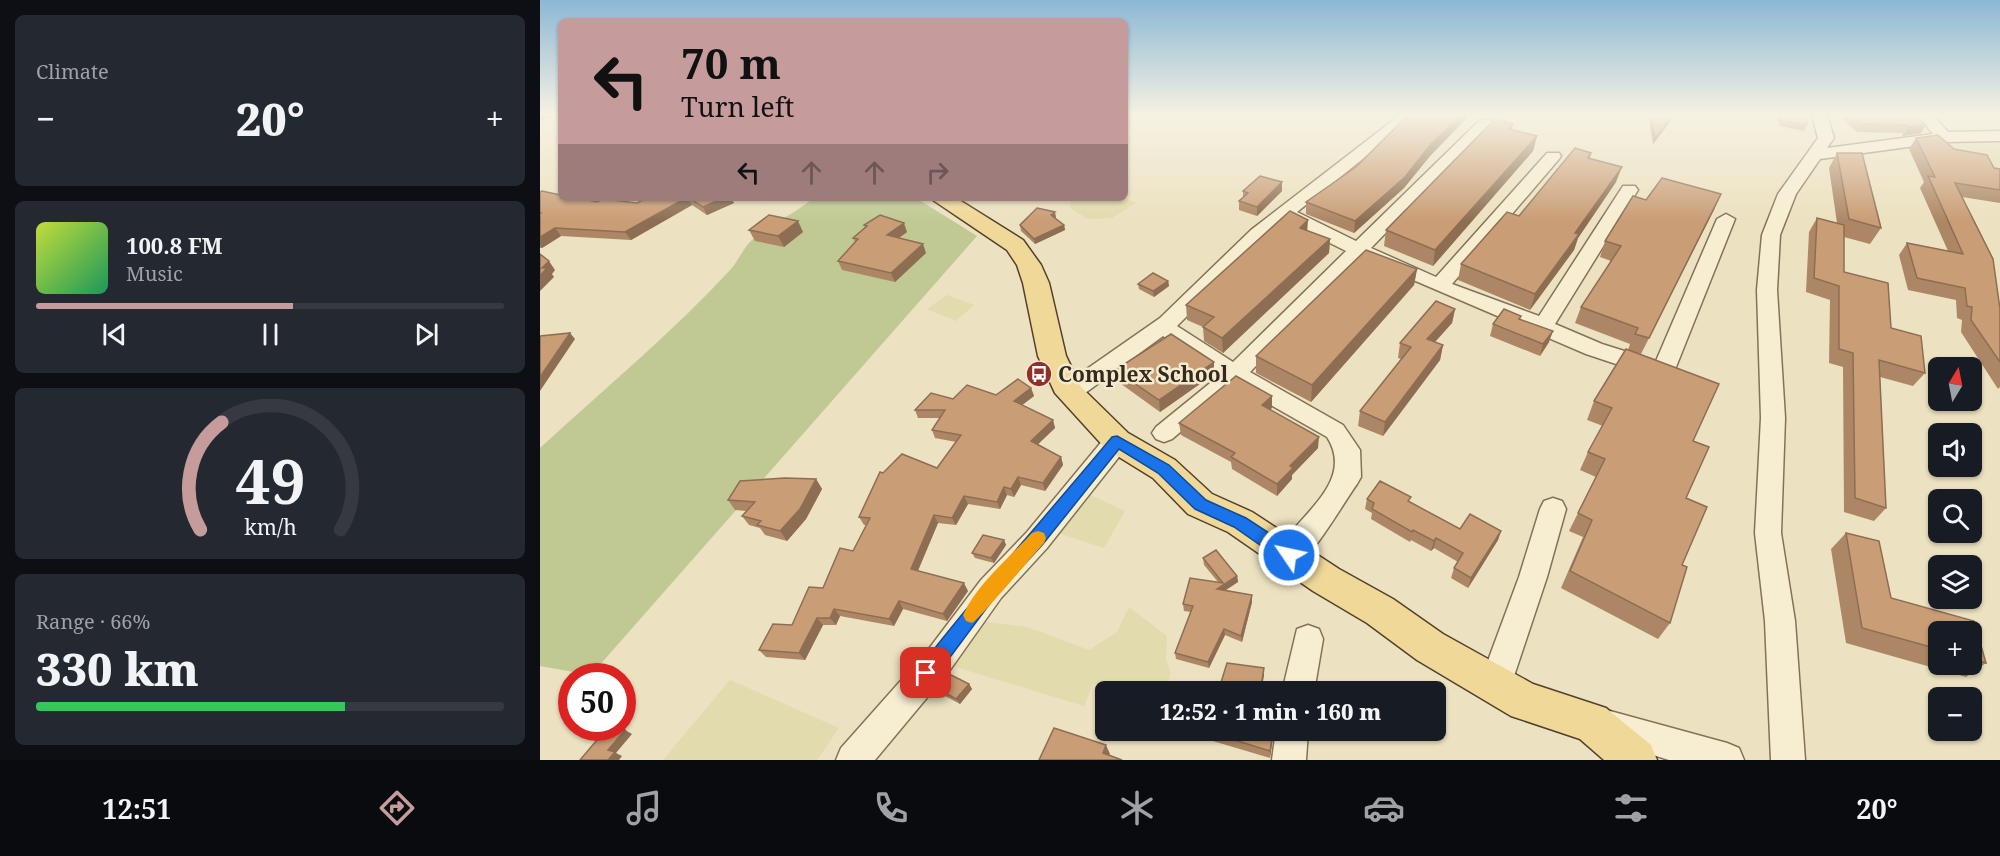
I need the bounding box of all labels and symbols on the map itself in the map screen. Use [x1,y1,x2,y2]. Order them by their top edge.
north arrow [1928,357,1982,411]
bus stop icon: Complex School [1024,359,1054,389]
place label: Complex School [1058,360,1229,388]
position arrow [1257,523,1321,587]
pin [900,647,951,698]
speed limit sign: 50 [558,663,636,741]

